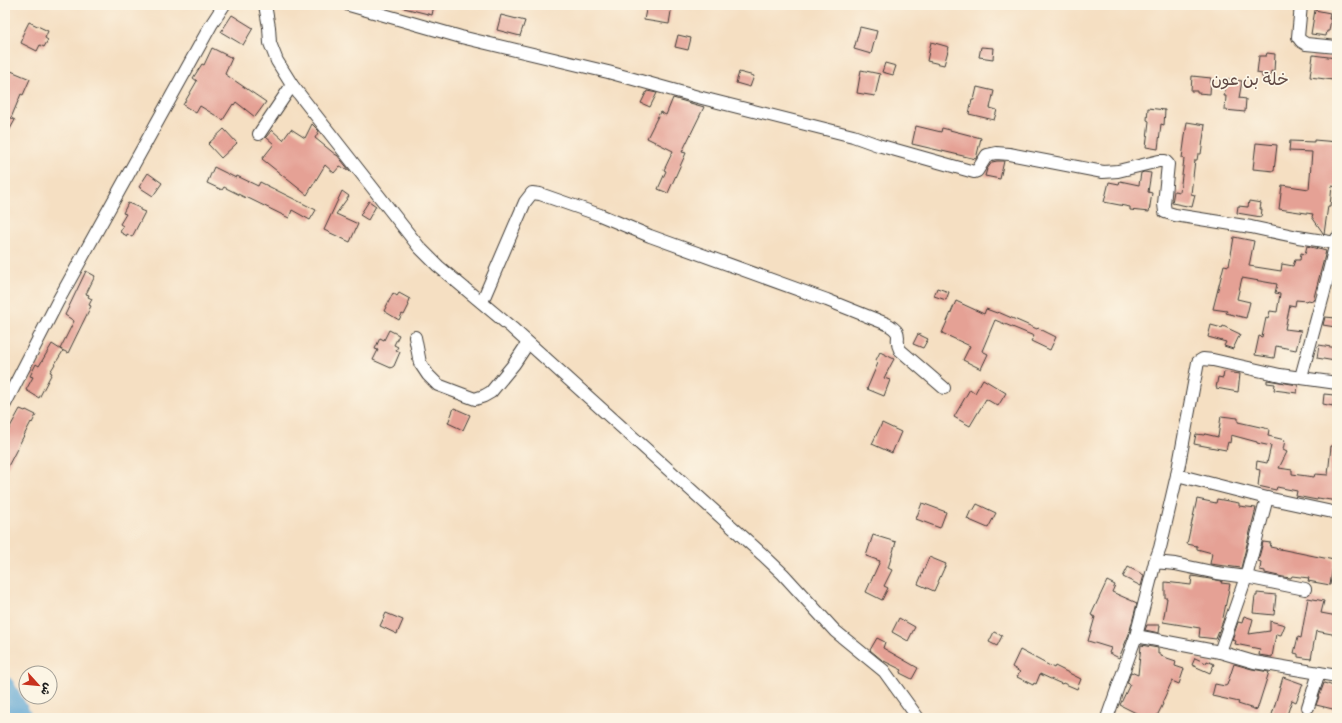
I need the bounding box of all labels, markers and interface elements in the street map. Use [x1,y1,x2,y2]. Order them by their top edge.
district label: خلة بن عون [1211,70,1289,94]
north arrow [18,665,58,705]
text: ش [35,680,55,698]

